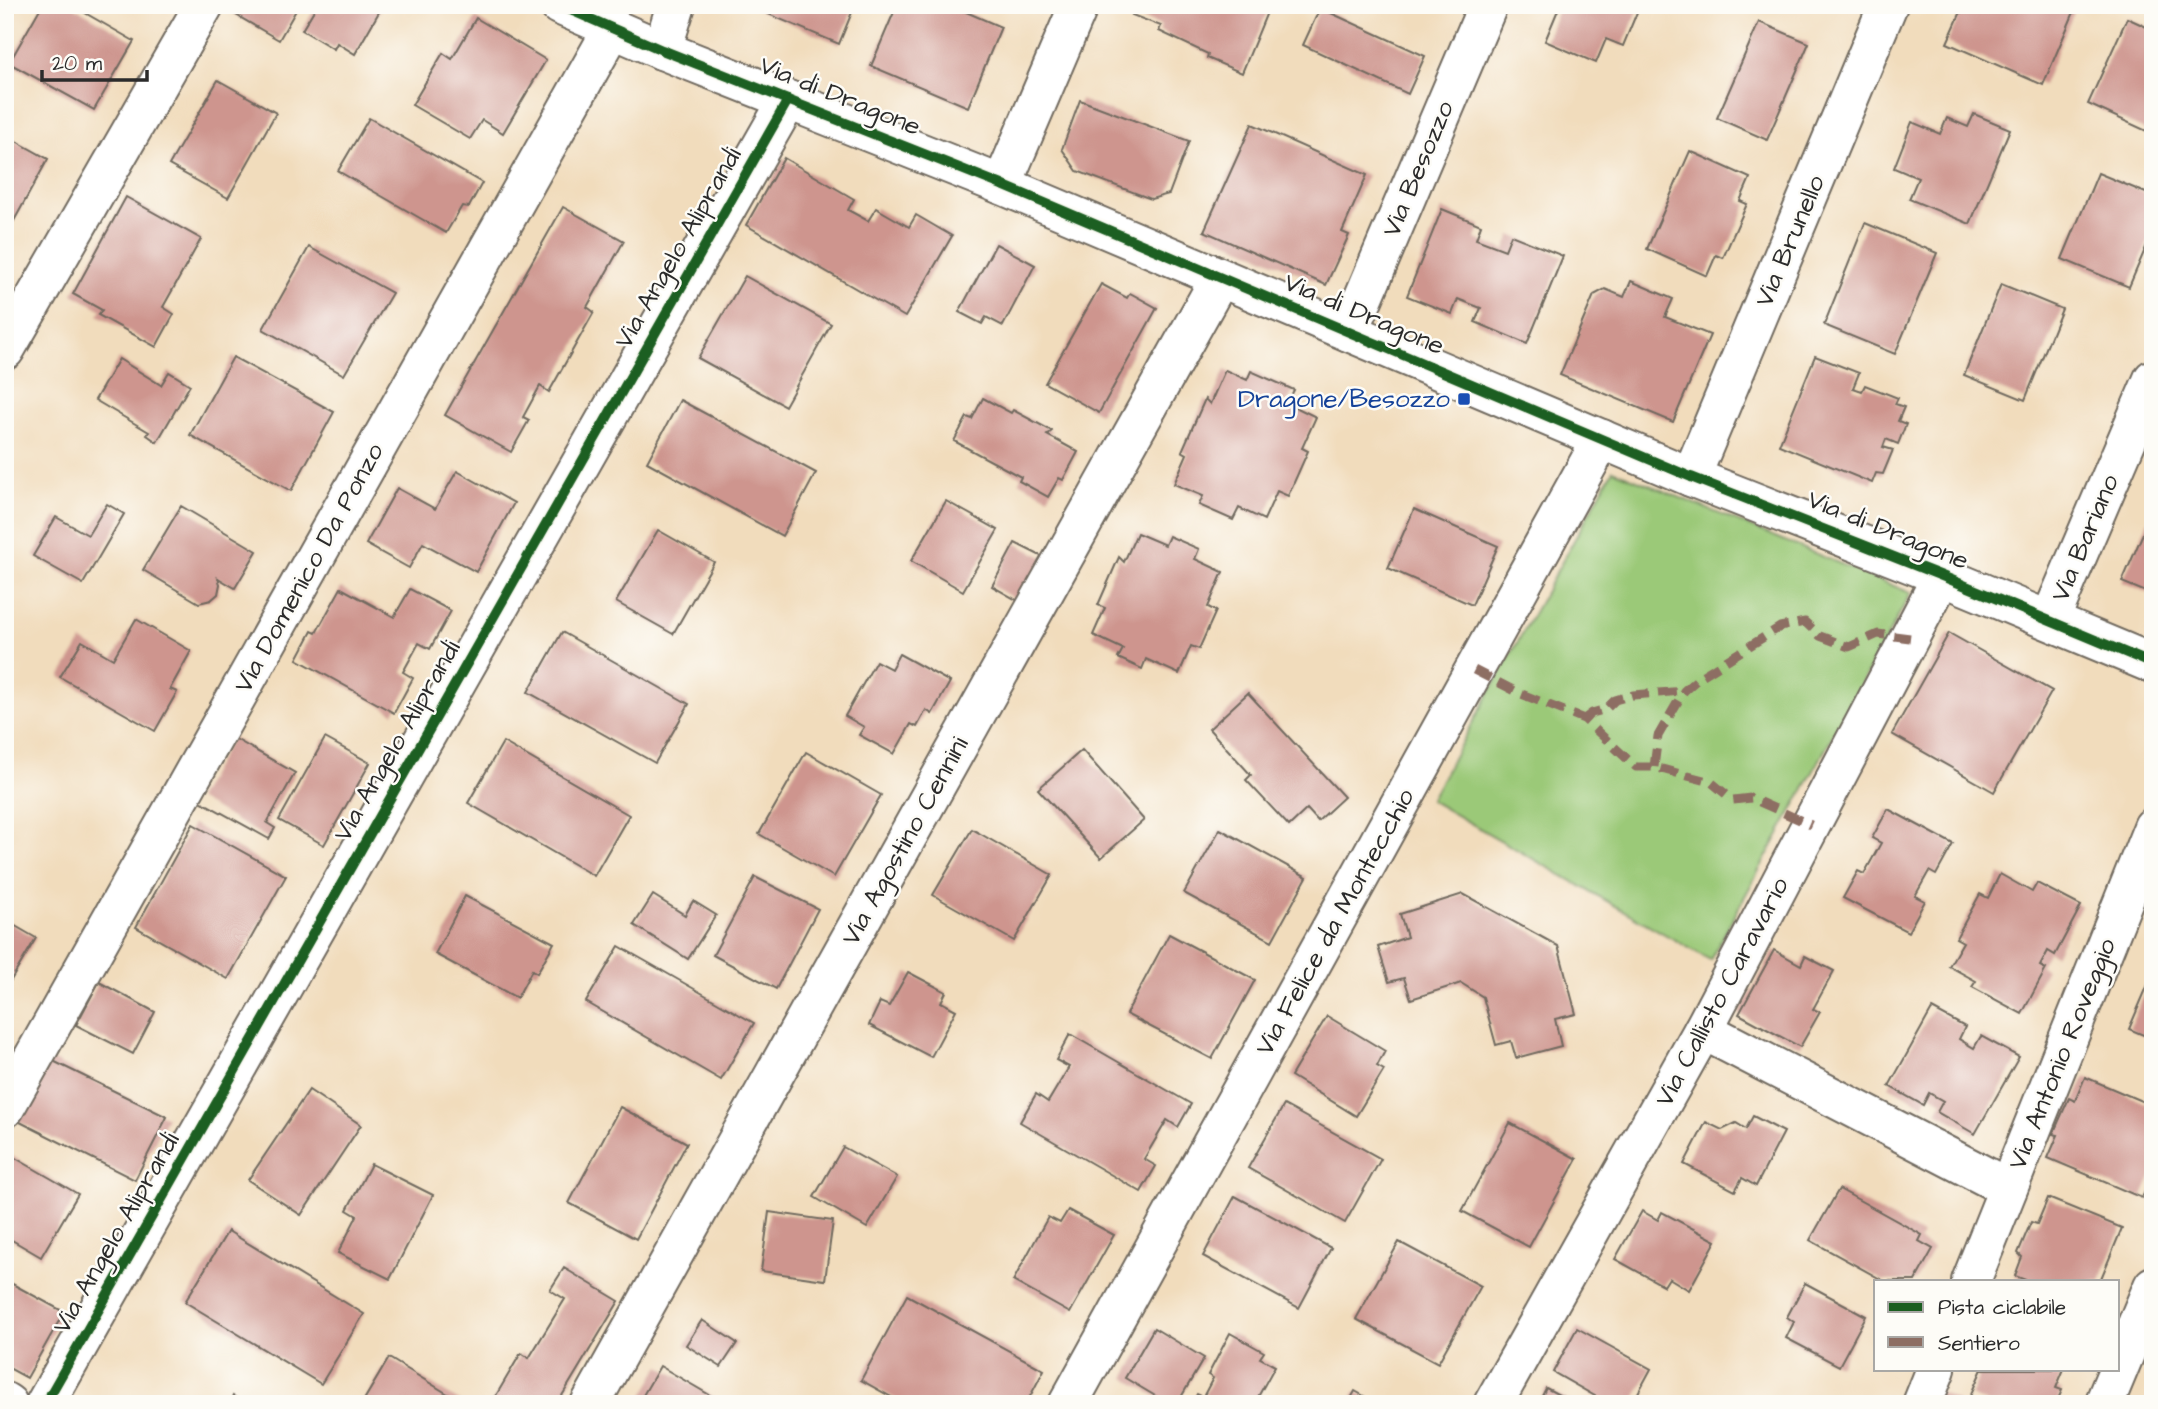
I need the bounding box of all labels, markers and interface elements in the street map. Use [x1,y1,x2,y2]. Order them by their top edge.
scale bar [42,38,147,82]
street label: Via di Dragone [753,47,926,147]
text: 20 m [52,49,103,78]
street label: Via Besozzo [1373,95,1463,243]
street label: Via Angelo Aliprandi [606,141,752,356]
street label: Via Brunello [1746,169,1834,312]
street label: Via di Dragone [1277,264,1450,366]
place label: Dragone/Besozzo [1238,381,1450,419]
marker: Dragone/Besozzo [1456,391,1472,407]
street label: Via Domenico Da Ponzo [225,436,393,699]
street label: Via Bariano [2042,469,2128,607]
street label: Via di Dragone [1801,481,1974,581]
street label: Via Angelo Aliprandi [325,634,471,849]
street label: Via Agostino Cennini [833,730,979,953]
street label: Via Felice da Montecchio [1247,782,1424,1062]
street label: Via Callisto Caravario [1646,871,1798,1113]
street label: Via Antonio Roveggio [1999,933,2127,1176]
street label: Via Angelo Aliprandi [44,1126,190,1341]
legend [1874,1280,2120,1370]
text: Pista ciclabile [1938,1293,2066,1322]
text: Sentiero [1938,1329,2020,1358]

